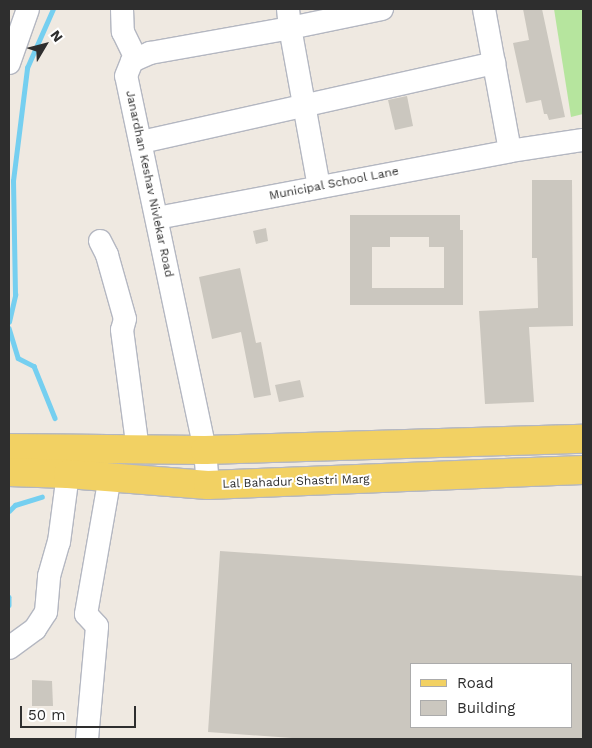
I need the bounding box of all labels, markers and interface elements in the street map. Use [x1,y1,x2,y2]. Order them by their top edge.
north arrow [20,20,70,70]
text: N [47,27,66,45]
street label: Janardhan Keshav Nivlekar Road [122,89,176,279]
street label: Municipal School Lane [268,164,400,204]
street label: Lal Bahadur Shastri Marg [222,472,370,492]
legend [410,663,572,728]
text: Road [457,674,494,692]
scale bar [22,696,139,728]
text: Building [457,699,515,717]
text: 50 m [28,706,65,724]

